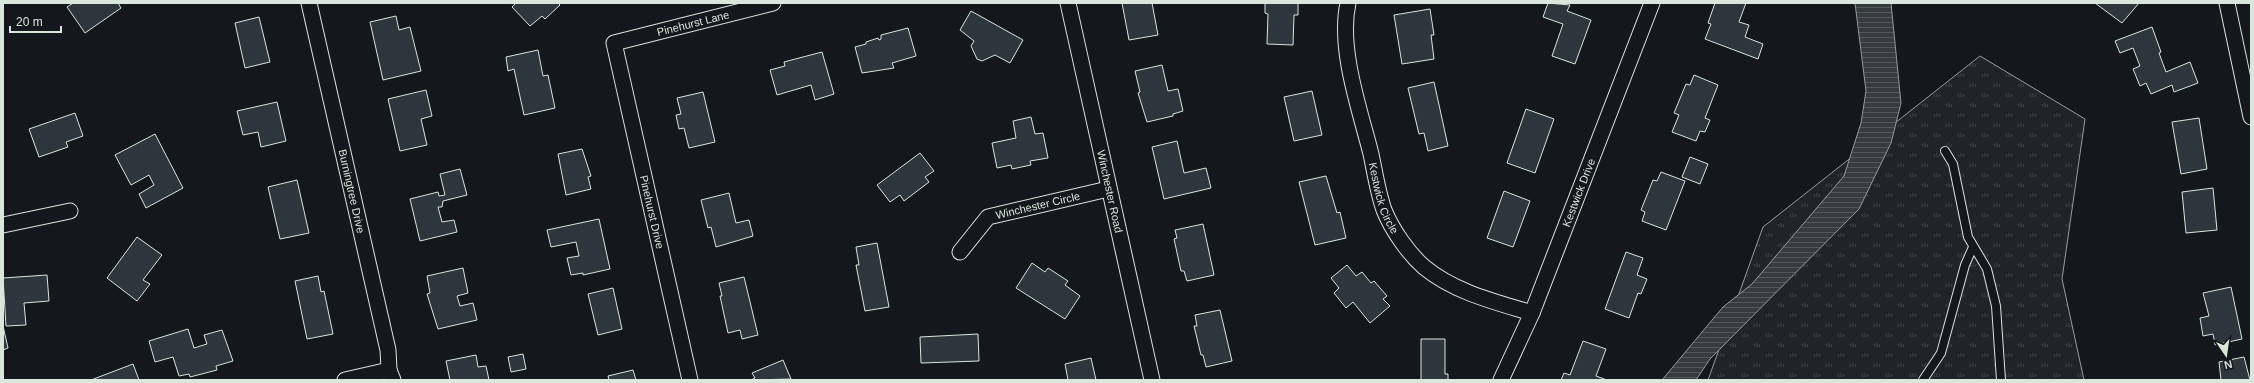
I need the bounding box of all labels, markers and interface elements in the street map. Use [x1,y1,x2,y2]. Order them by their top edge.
scale bar [10,8,61,34]
street label: Pinehurst Lane [656,8,730,38]
text: 20 m [16,15,43,29]
street label: Burningtree Drive [336,148,367,234]
street label: Winchester Road [1095,149,1125,234]
street label: Kestwick Drive [1560,157,1597,228]
street label: Kestwick Circle [1367,161,1401,236]
street label: Pinehurst Drive [638,174,666,250]
street label: Winchester Circle [994,190,1081,221]
north arrow [2206,335,2246,375]
text: N [2223,358,2233,371]

